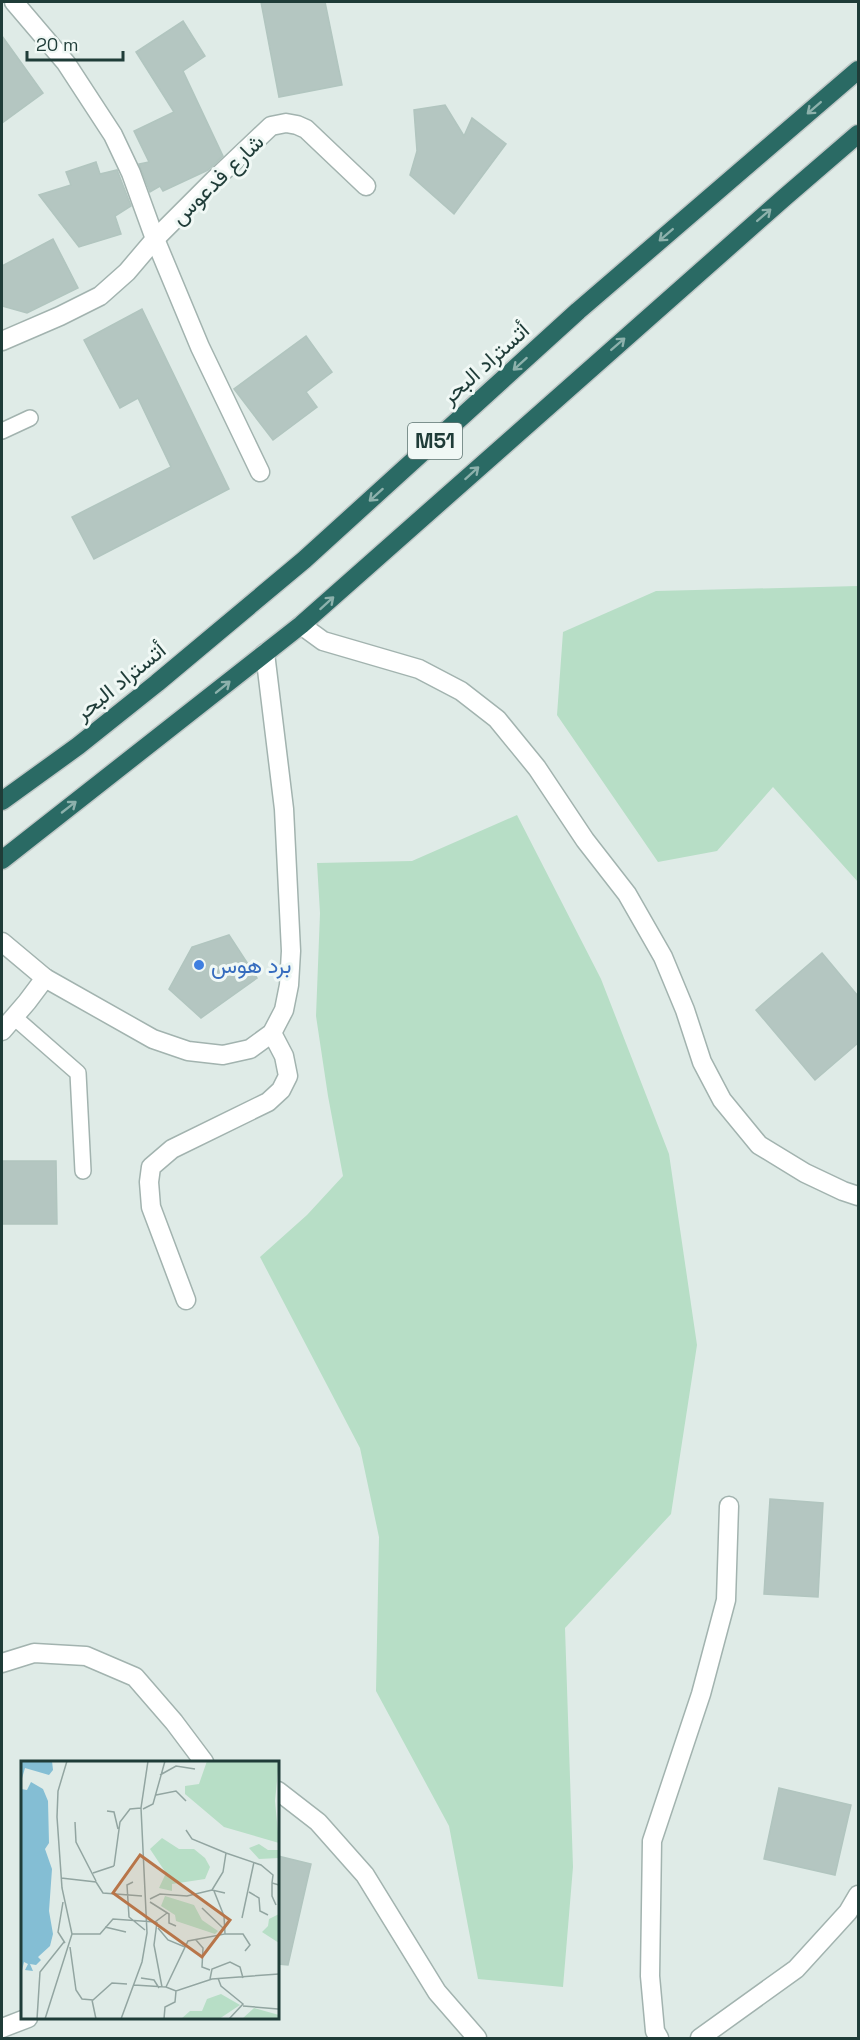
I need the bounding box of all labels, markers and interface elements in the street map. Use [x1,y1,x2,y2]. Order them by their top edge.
scale bar [27,24,123,62]
text: 20 m [36,33,79,56]
one-way arrow [807,101,822,115]
street label: شارع فدعوس [165,128,270,231]
one-way arrow [756,208,771,222]
one-way arrow [659,228,674,242]
street label: أتستراد البحر [434,316,535,411]
one-way arrow [610,337,625,351]
one-way arrow [513,357,528,371]
road number: M51 [408,423,462,459]
one-way arrow [464,466,479,480]
one-way arrow [369,488,384,502]
one-way arrow [319,596,334,610]
street label: أتستراد البحر [68,636,171,727]
one-way arrow [215,681,231,694]
one-way arrow [61,801,77,814]
place label: برد هوس [211,951,292,979]
marker: برد هوس [192,958,206,972]
inset map [21,1761,279,2019]

